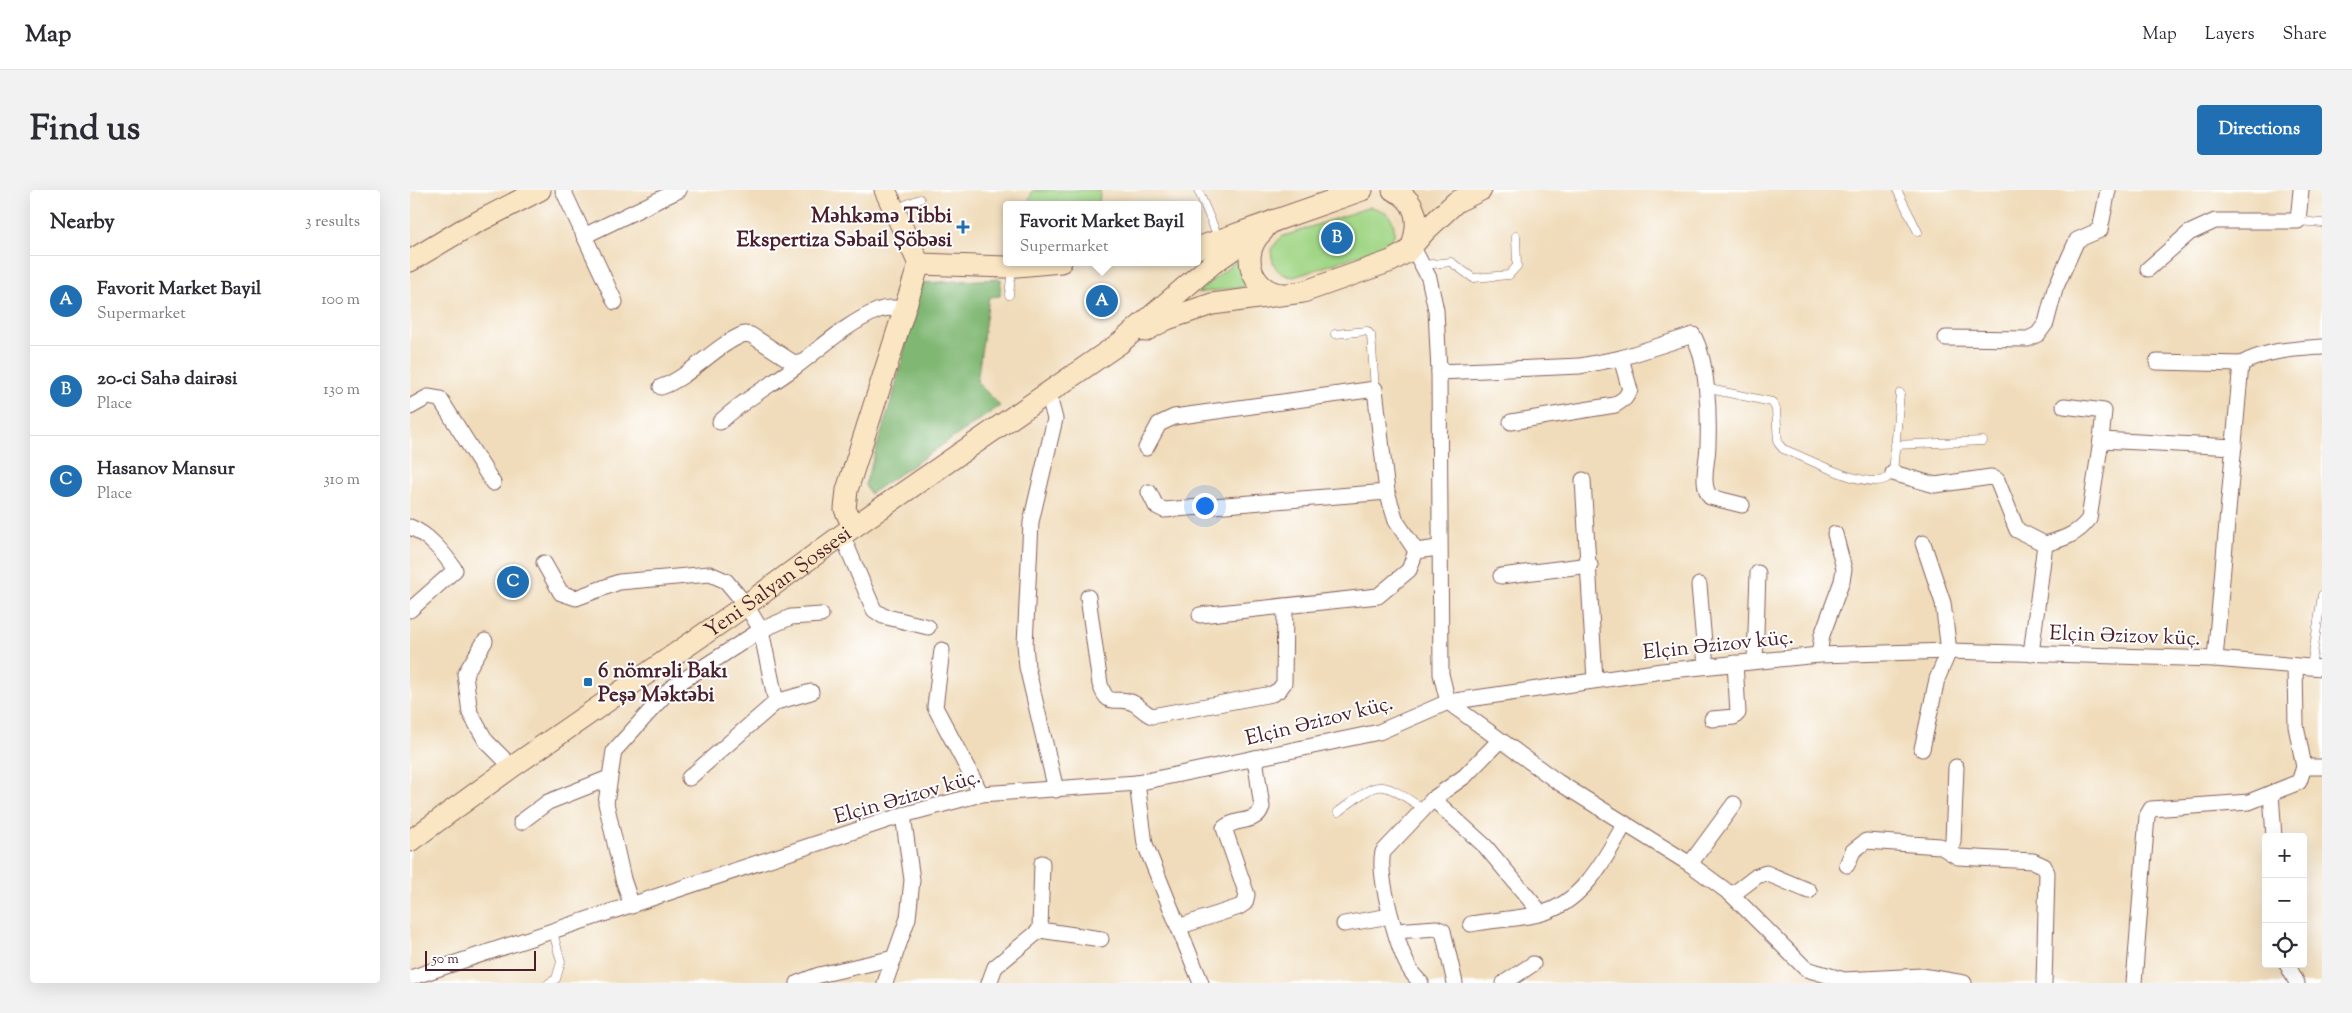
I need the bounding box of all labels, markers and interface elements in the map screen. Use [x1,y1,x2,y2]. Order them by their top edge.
text: Map [25,18,71,52]
text: Map [2142,22,2177,48]
text: Layers [2205,22,2255,48]
text: Share [2283,22,2327,48]
text: Find us [30,105,140,156]
button: Directions [2197,105,2322,155]
popup [1003,201,1201,266]
place label: Məhkəmə Tibbi Ekspertiza Səbail Şöbəsi [737,202,952,256]
text: Nearby [50,208,115,238]
text: Favorit Market Bayil [1020,209,1184,236]
text: 3 results [305,211,360,234]
pin: B [1321,219,1353,257]
marker: Məhkəmə Tibbi Ekspertiza Səbail Şöbəsi [956,220,970,234]
text: Supermarket [1020,236,1108,259]
text: Favorit Market Bayil [97,276,261,303]
pin: A [1086,282,1118,320]
text: A [60,289,73,312]
text: 100 m [321,289,360,312]
text: Supermarket [97,303,186,326]
text: 20-ci Sahə dairəsi [97,366,237,393]
text: B [61,379,71,402]
text: 130 m [323,379,360,402]
text: Place [97,393,132,416]
text: Hasanov Mansur [97,456,235,483]
text: C [60,469,72,492]
text: 310 m [323,469,360,492]
text: Place [97,483,132,506]
your location [1192,493,1218,519]
street label: Yeni Salyan Şossesi [699,520,858,646]
pin: C [497,563,529,601]
street label: Elçin Əzizov küç. [2049,619,2201,655]
street label: Elçin Əzizov küç. [1641,623,1795,669]
place label: 6 nömrəli Bakı Peşə Məktəbi [598,657,728,711]
marker: 6 nömrəli Bakı Peşə Məktəbi [582,676,594,688]
street label: Elçin Əzizov küç. [1242,689,1397,755]
street label: Elçin Əzizov küç. [831,763,984,833]
map controls [2262,833,2307,968]
button: + [2262,833,2307,878]
button: − [2262,878,2307,923]
button: locate [2262,923,2307,968]
scale bar [425,948,536,971]
text: 50 m [432,950,459,970]

